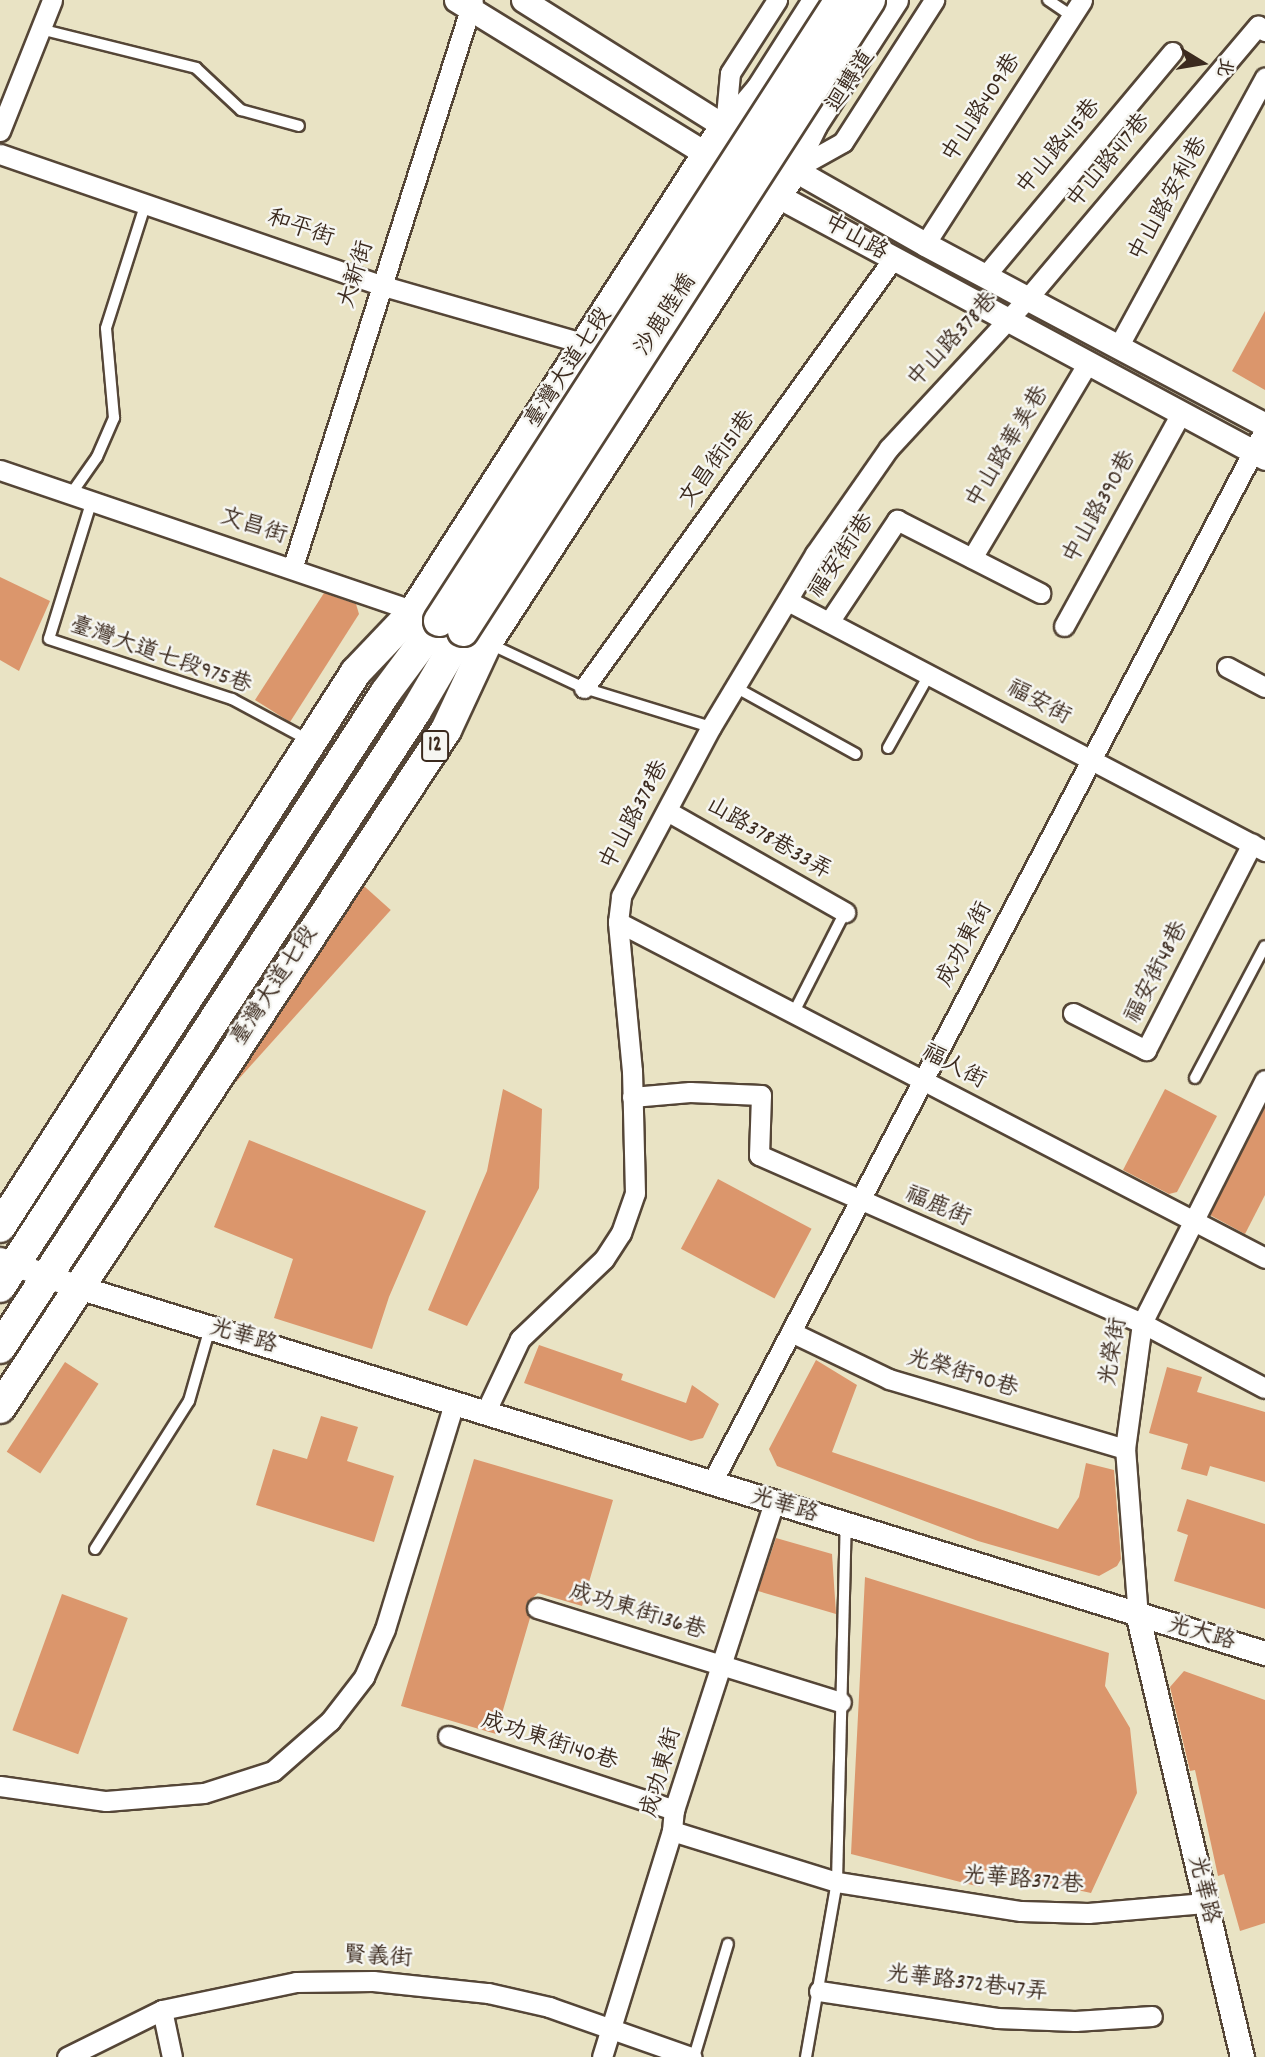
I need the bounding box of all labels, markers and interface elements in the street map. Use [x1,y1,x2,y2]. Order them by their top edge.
north arrow [1167,28,1237,98]
street label: 迴轉道 [822,46,882,118]
street label: 中山路409巷 [937,49,1029,169]
text: 北 [1208,55,1238,79]
street label: 中山路415巷 [1012,94,1108,202]
street label: 中山路417巷 [1062,109,1158,215]
street label: 中山路安利巷 [1124,133,1216,267]
street label: 和平街 [263,206,337,254]
street label: 中山路 [818,210,892,268]
street label: 大新街 [335,238,381,312]
street label: 沙鹿陸橋 [630,270,704,362]
street label: 中山路378巷 [903,288,1005,394]
street label: 臺灣大道七段 [521,304,619,434]
street label: 中山路華美巷 [962,382,1056,514]
street label: 文昌街151巷 [675,406,763,514]
street label: 中山路390巷 [1059,447,1143,569]
street label: 文昌街 [216,504,290,552]
street label: 福安街1巷 [804,509,882,605]
street label: 臺灣大道七段975巷 [65,613,255,701]
street label: 福安街 [1001,676,1075,732]
road number: 12 [421,728,449,764]
street label: 中山路378巷 [596,756,676,876]
street label: 山路378巷33弄 [700,793,836,887]
street label: 成功東街 [932,898,1000,992]
street label: 福安街48巷 [1121,917,1195,1029]
street label: 臺灣大道七段 [227,922,325,1052]
street label: 福人街 [916,1040,990,1096]
street label: 福鹿街 [900,1182,974,1234]
street label: 光華路 [206,1315,280,1361]
street label: 光榮街 [1095,1316,1135,1388]
street label: 光榮街90巷 [903,1345,1021,1405]
street label: 光華路 [747,1484,821,1530]
street label: 成功東街136巷 [565,1579,709,1647]
street label: 光大路 [1164,1612,1238,1658]
street label: 成功東街140巷 [477,1708,621,1778]
street label: 成功東街 [637,1725,689,1821]
street label: 光華路 [1181,1853,1223,1927]
street label: 光華路372巷 [961,1863,1085,1901]
street label: 賢義街 [343,1943,413,1975]
street label: 光華路372巷47弄 [885,1961,1049,2009]

